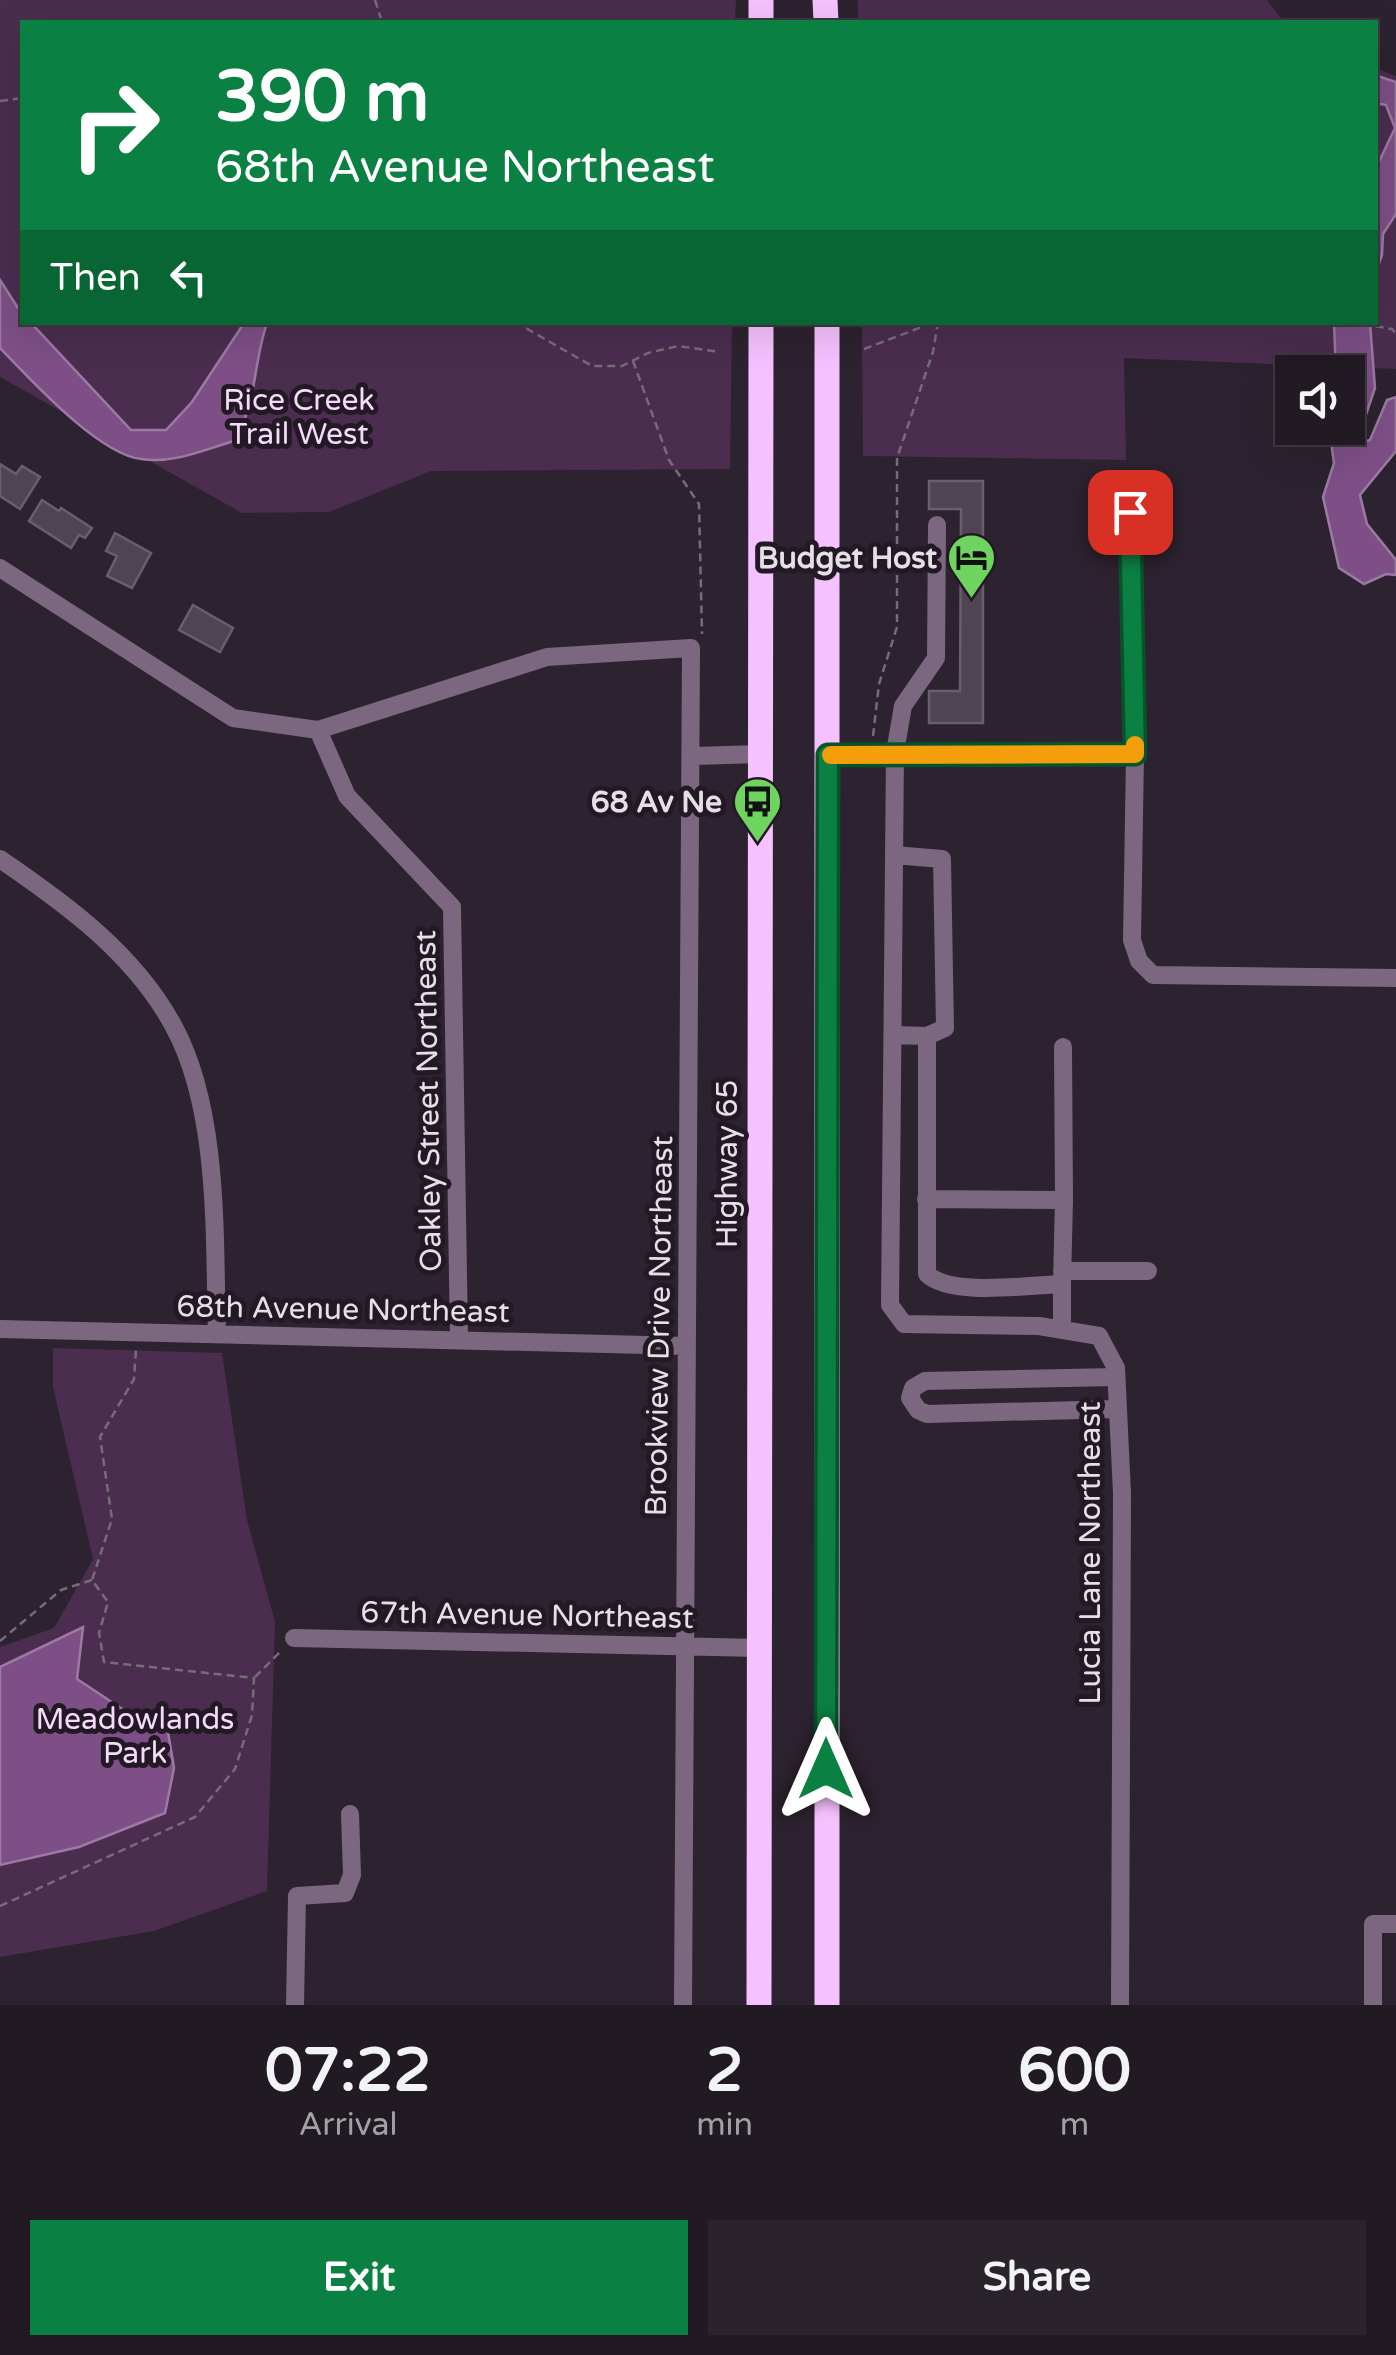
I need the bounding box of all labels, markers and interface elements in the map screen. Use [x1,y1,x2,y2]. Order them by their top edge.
text: 390 m [215,56,429,140]
icon: right [50,60,180,190]
text: 68th Avenue Northeast [215,141,715,195]
icon: left [161,250,216,305]
text: Then [50,255,141,301]
map controls [1275,355,1365,445]
button: sound [1275,355,1365,445]
park label: Rice Creek Trail West [223,382,375,453]
pin [1088,470,1173,555]
icon: arrive [1103,485,1158,540]
hotel icon: Budget Host [946,532,998,600]
place label: Budget Host [758,540,938,577]
bus stop icon: 68 Av Ne [731,776,783,844]
place label: 68 Av Ne [591,784,722,821]
street label: Oakley Street Northeast [407,930,450,1272]
street label: Highway 65 [709,1080,746,1248]
street label: Brookview Drive Northeast [638,1135,681,1517]
street label: 68th Avenue Northeast [176,1288,510,1331]
street label: Lucia Lane Northeast [1072,1401,1109,1705]
street label: 67th Avenue Northeast [360,1594,694,1637]
park label: Meadowlands Park [35,1701,235,1772]
position arrow [774,1717,878,1821]
text: 07:22 [265,2035,431,2107]
text: 2 [706,2035,743,2107]
text: 600 [1018,2035,1131,2107]
text: Arrival [299,2106,398,2144]
text: min [696,2106,753,2144]
text: m [1060,2106,1089,2144]
button: Exit [30,2220,688,2335]
button: Share [708,2220,1366,2335]

